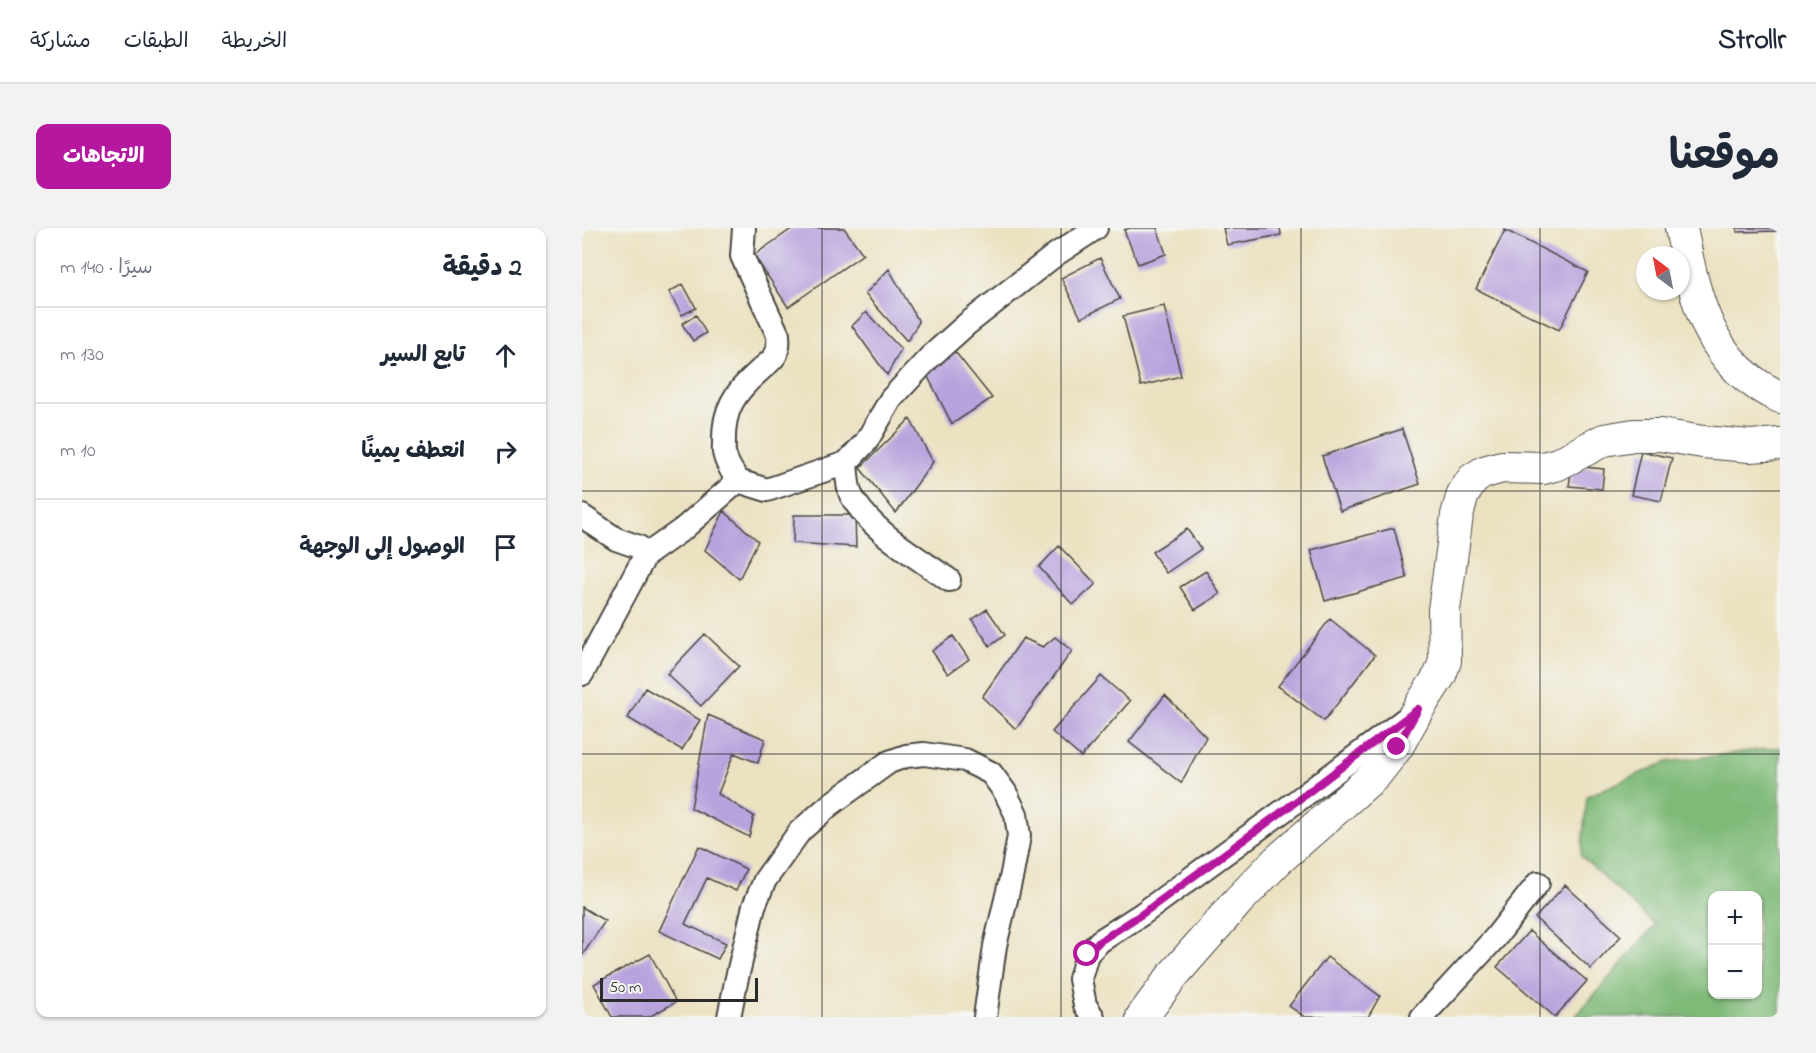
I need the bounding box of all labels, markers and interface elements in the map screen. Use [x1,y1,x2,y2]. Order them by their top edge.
text: Strollr [1718,21,1786,62]
text: مشاركة [30,27,91,57]
text: الطبقات [124,27,189,57]
text: الخريطة [222,27,287,57]
button: الاتجاهات [36,124,171,189]
text: موقعنا [1669,127,1780,188]
north arrow [1636,246,1690,300]
text: 2 دقيقة [443,250,522,288]
text: سيرًا · 140 m [60,254,153,283]
icon: ahead [489,339,522,372]
text: تابع السير [381,340,465,372]
text: 130 m [60,341,104,370]
icon: right [489,435,522,468]
text: انعطف يمينًا [361,436,465,468]
text: 10 m [60,437,96,466]
icon: arrive [489,531,522,564]
text: الوصول إلى الوجهة [299,532,465,564]
route end [1383,733,1409,759]
map controls [1708,891,1762,999]
button: + [1708,891,1762,945]
route start [1073,940,1099,966]
button: − [1708,945,1762,999]
scale bar [600,975,758,1002]
text: 50 m [609,976,641,1000]

